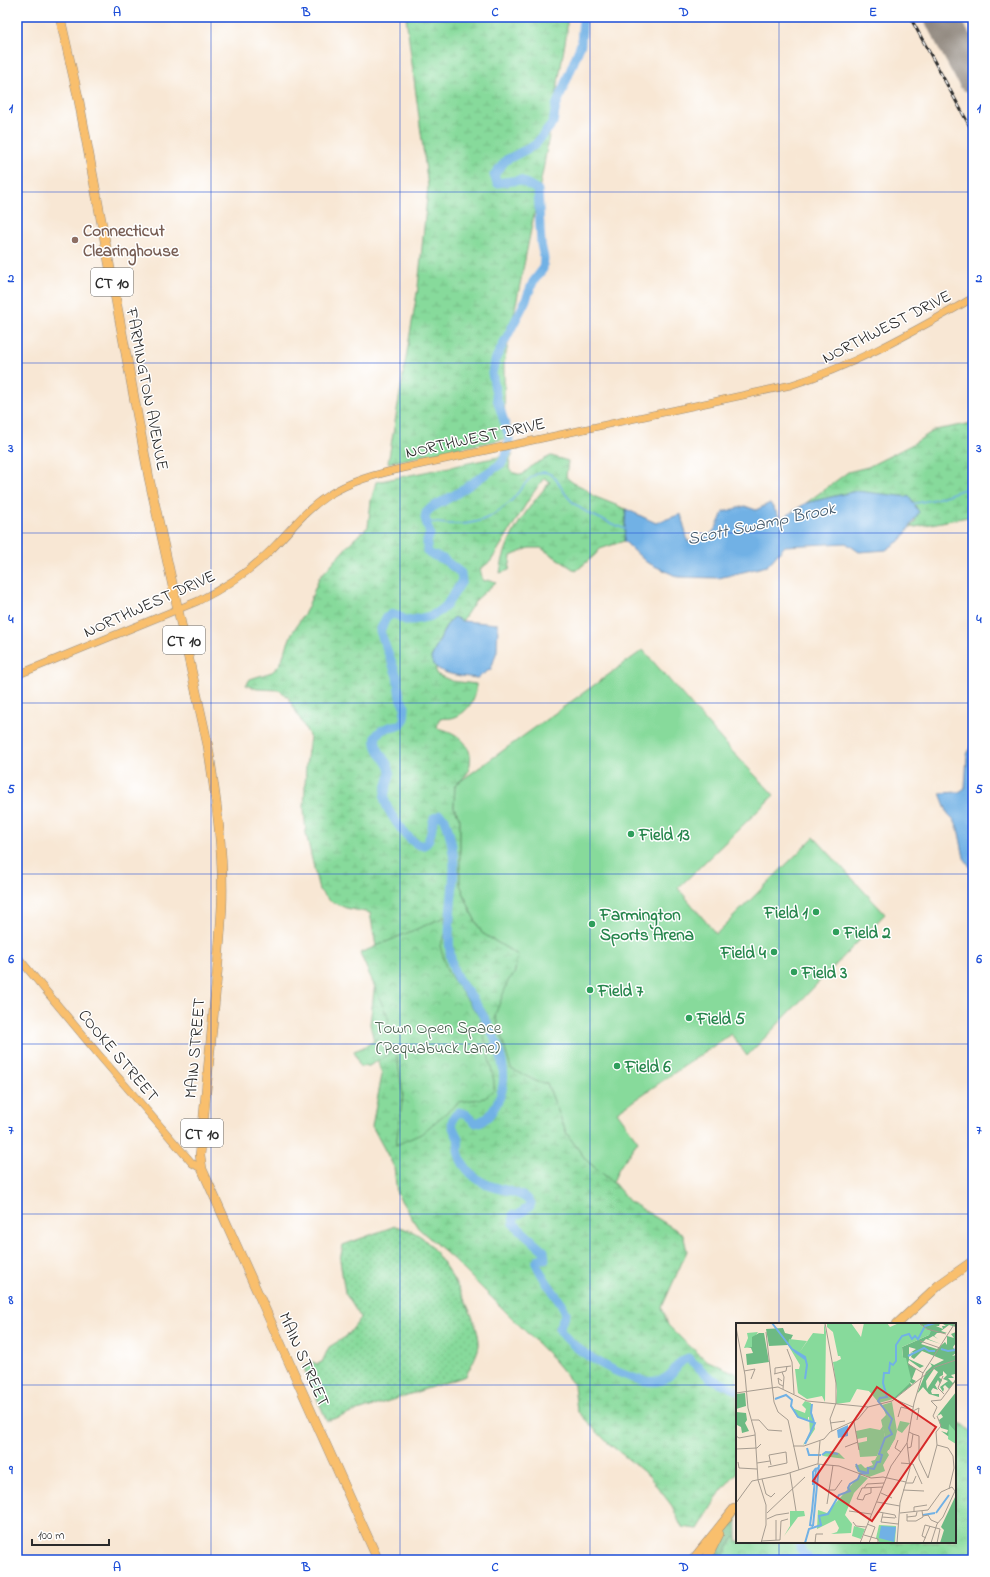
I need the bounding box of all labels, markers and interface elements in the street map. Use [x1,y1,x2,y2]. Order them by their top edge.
text: A [113,3,121,22]
text: B [301,3,311,22]
text: C [491,3,499,22]
text: D [678,3,689,22]
text: E [869,3,877,22]
text: 1 [9,99,14,118]
text: 1 [977,99,982,118]
place label: Connecticut Clearinghouse [83,219,180,266]
marker: Connecticut Clearinghouse [70,235,80,245]
road number: CT 10 [91,268,133,296]
text: 2 [7,269,15,288]
text: 2 [975,269,983,288]
street label: NORTHWEST DRIVE [818,284,956,371]
street label: FARMINGTON AVENUE [118,305,175,473]
street label: NORTHWEST DRIVE [403,411,547,465]
text: 3 [7,439,14,458]
text: 3 [975,439,982,458]
water label: Scott Swamp Brook [685,496,839,553]
street label: NORTHWEST DRIVE [80,564,220,645]
text: 4 [7,610,14,629]
text: 4 [975,610,982,629]
road number: CT 10 [163,626,205,654]
text: 5 [7,780,15,799]
text: 5 [975,780,983,799]
place label: Field 13 [638,823,690,848]
marker: Field 13 [626,829,636,839]
place label: Field 1 [763,901,809,926]
place label: Farmington Sports Arena [599,903,694,948]
marker: Field 1 [811,907,821,917]
marker: Farmington Sports Arena [587,919,597,929]
place label: Field 2 [843,921,891,946]
marker: Field 2 [831,927,841,937]
place label: Field 4 [720,941,767,966]
marker: Field 4 [769,947,779,957]
text: 6 [7,950,14,969]
text: 6 [975,950,982,969]
place label: Field 3 [801,961,847,986]
marker: Field 3 [789,967,799,977]
place label: Field 7 [597,979,644,1004]
marker: Field 7 [585,985,595,995]
street label: MAIN STREET [179,997,212,1099]
street label: COOKE STREET [72,1004,164,1108]
place label: Field 5 [696,1007,745,1032]
marker: Field 5 [684,1013,694,1023]
park label: Town Open Space (Pequabuck Lane) [375,1016,502,1061]
place label: Field 6 [624,1055,671,1080]
marker: Field 6 [612,1061,622,1071]
road number: CT 10 [181,1119,223,1147]
text: 7 [8,1121,14,1140]
text: 7 [976,1121,982,1140]
text: 8 [8,1291,14,1310]
text: 8 [976,1291,982,1310]
street label: MAIN STREET [272,1308,336,1411]
inset map [736,1323,956,1543]
text: 9 [8,1461,14,1480]
text: 9 [976,1461,982,1480]
scale bar [32,1521,109,1547]
text: 100 m [38,1527,65,1545]
text: A [113,1558,121,1577]
text: B [301,1558,311,1577]
text: C [491,1558,499,1577]
text: D [678,1558,689,1577]
text: E [869,1558,877,1577]

